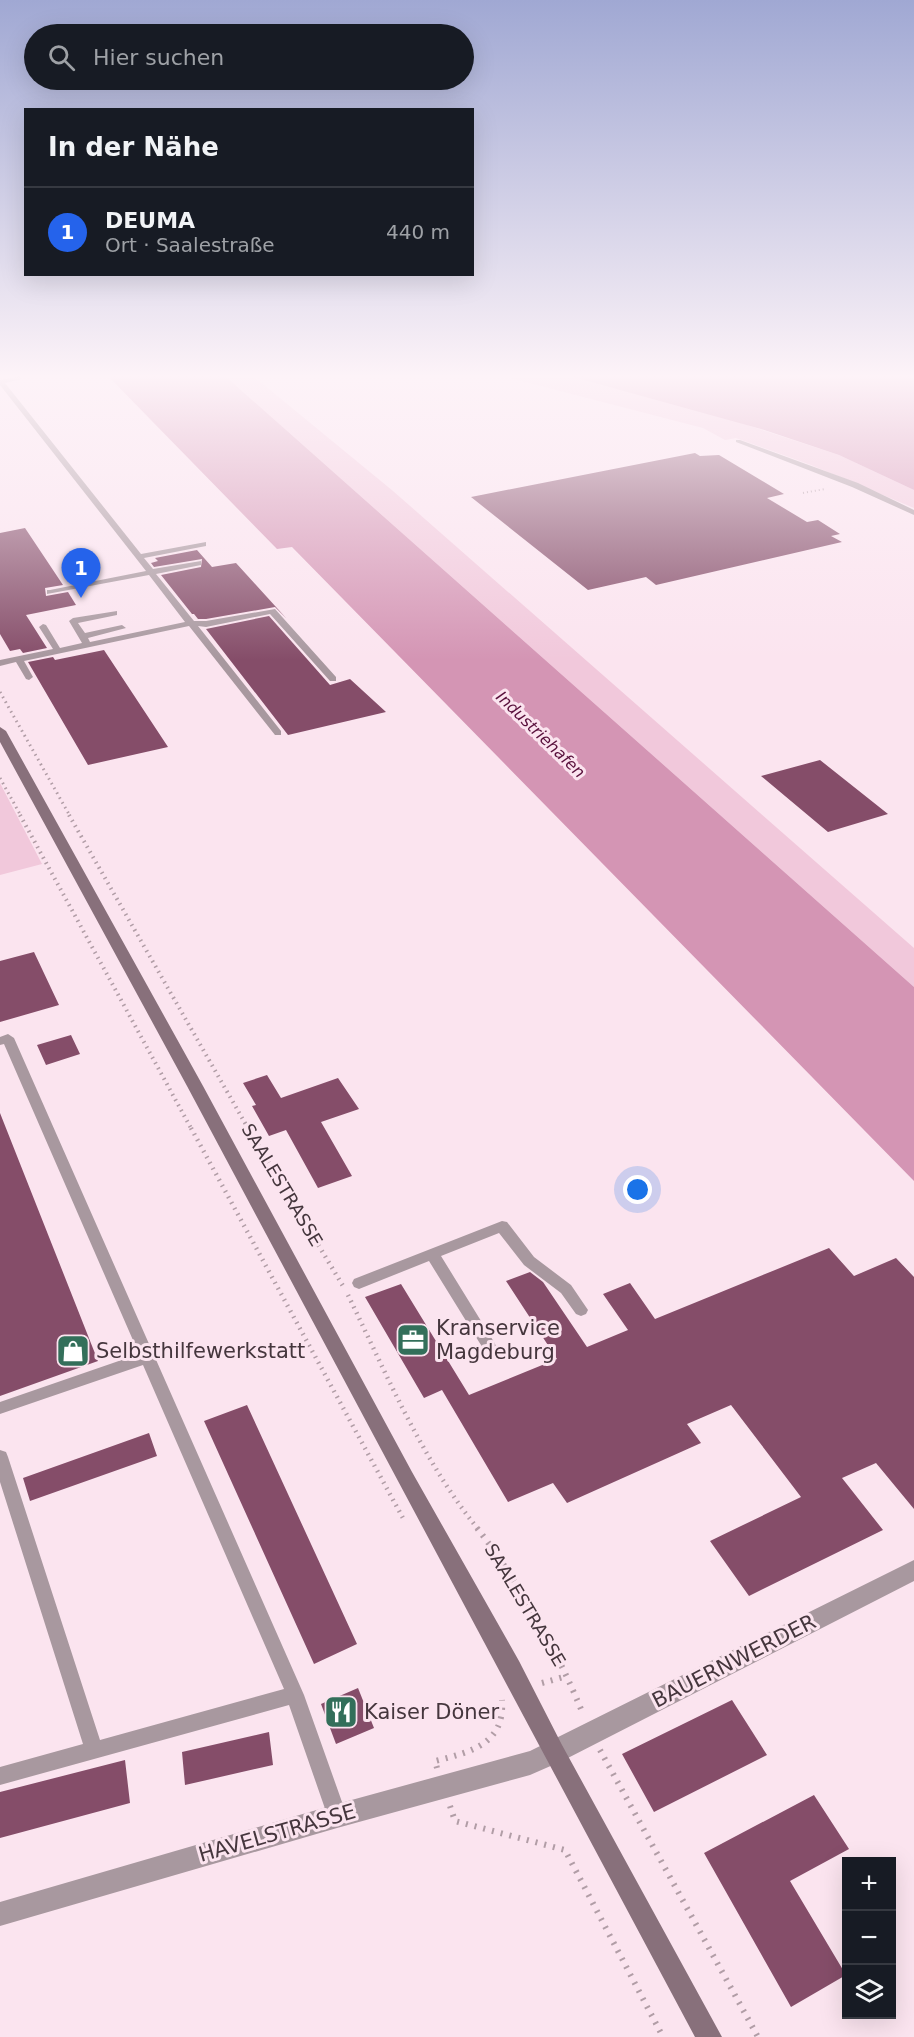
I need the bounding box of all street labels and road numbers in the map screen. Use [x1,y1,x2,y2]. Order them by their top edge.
street label: SAALESTRASSE [238,1120,327,1250]
street label: SAALESTRASSE [481,1540,570,1670]
street label: BAUERNWERDER [648,1609,820,1713]
street label: HAVELSTRASSE [196,1799,358,1867]

